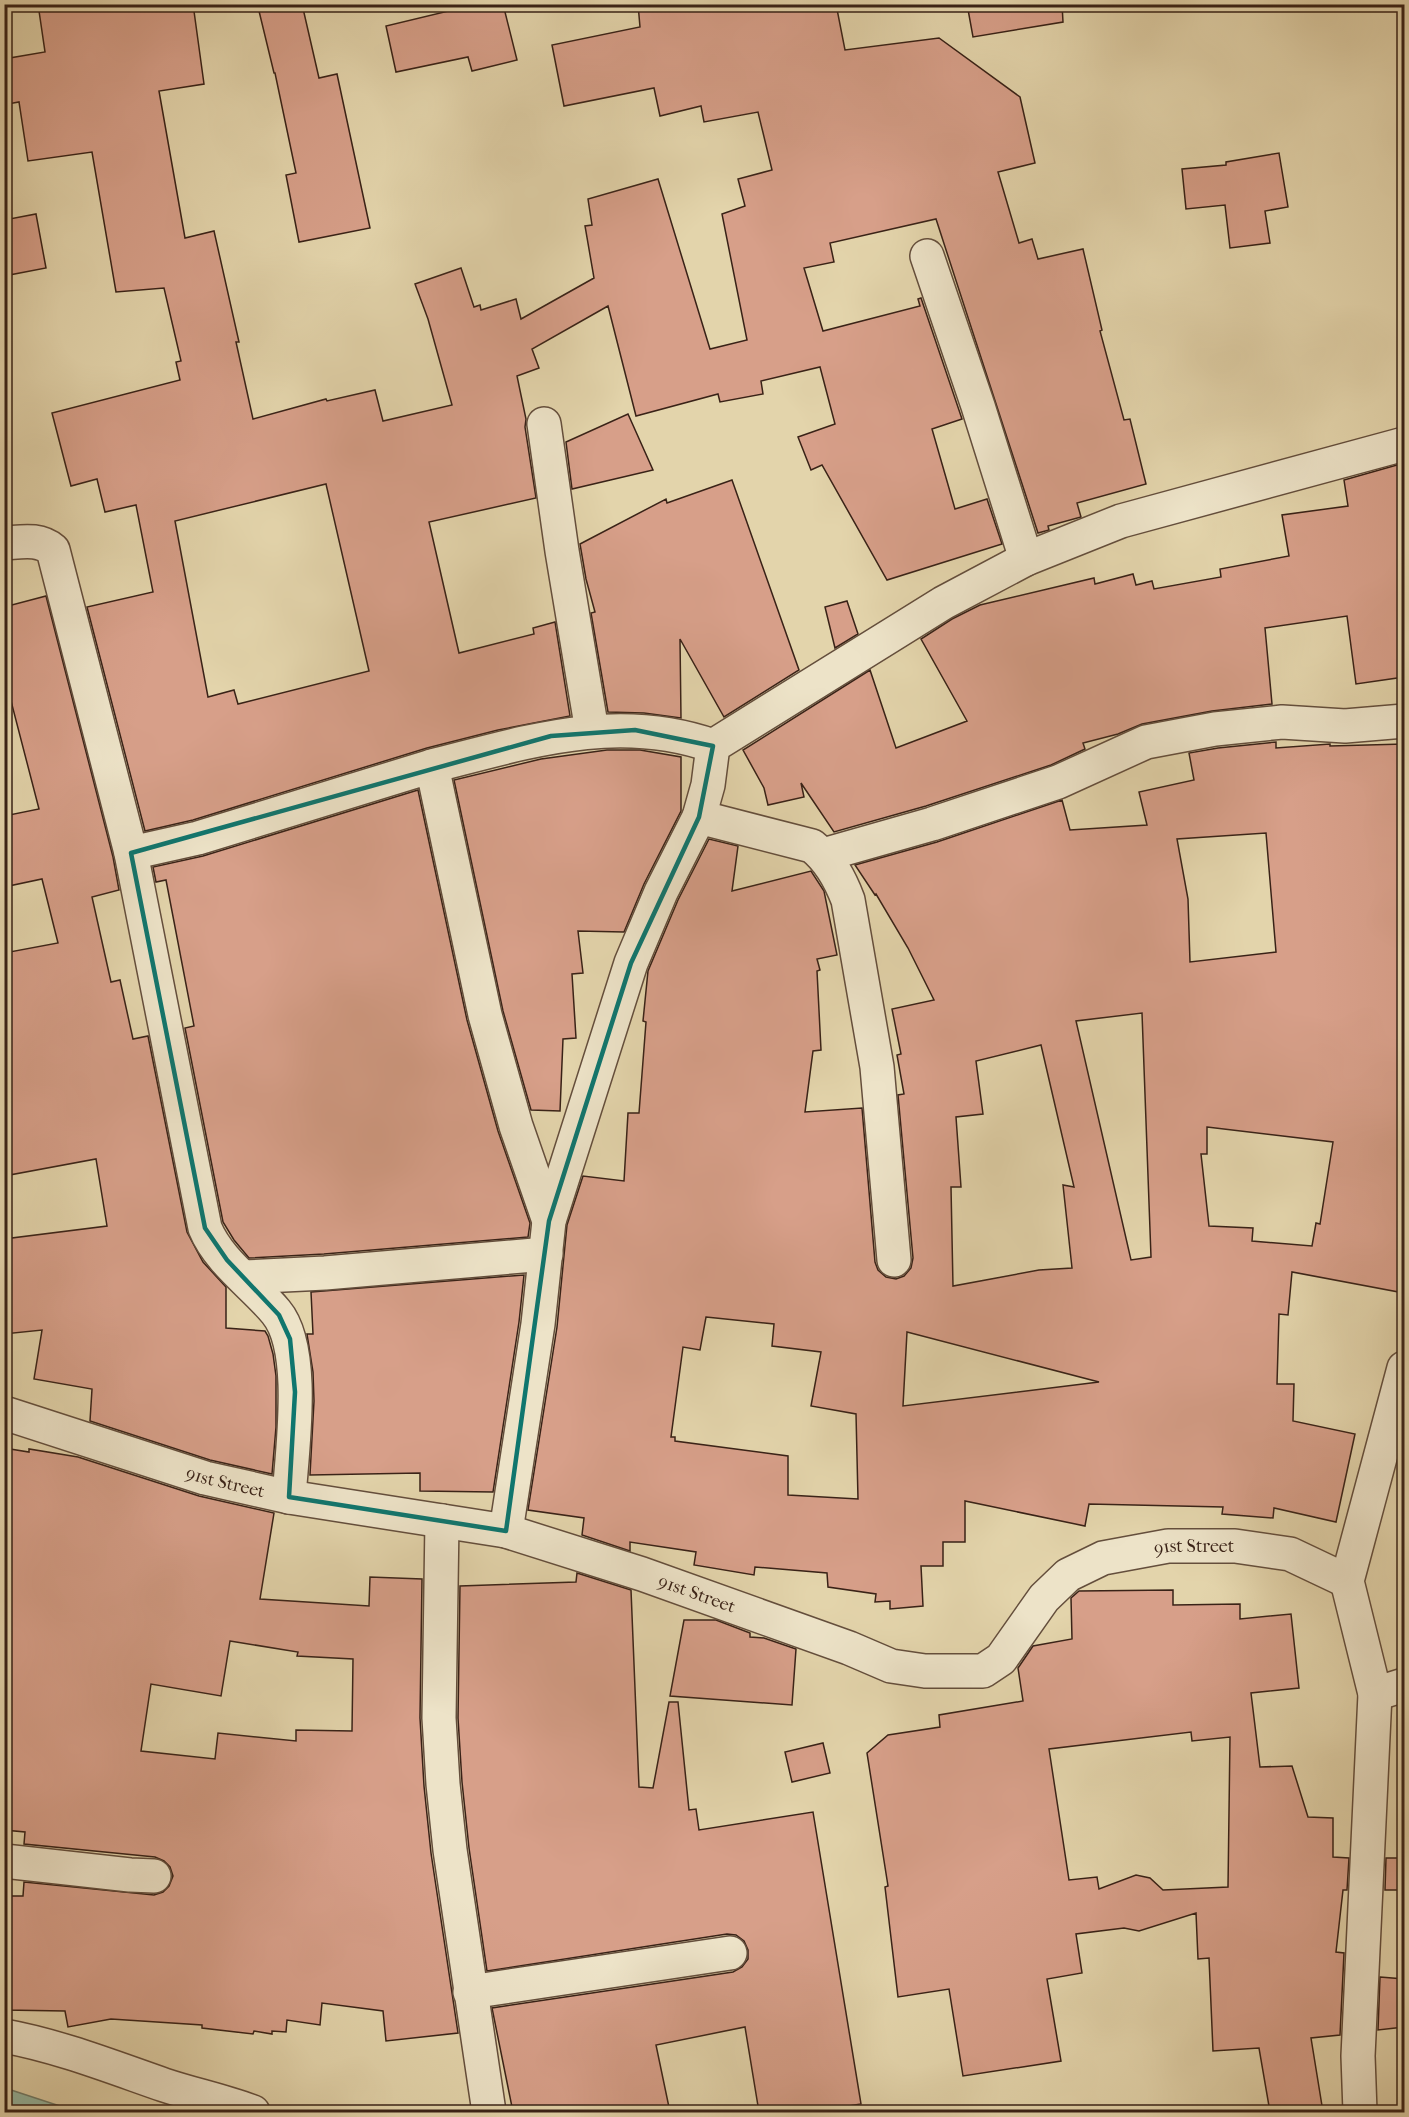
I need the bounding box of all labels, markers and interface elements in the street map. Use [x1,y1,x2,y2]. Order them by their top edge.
street label: 91st Street [183,1462,267,1502]
street label: 91st Street [1152,1535,1235,1559]
street label: 91st Street [656,1570,739,1617]

